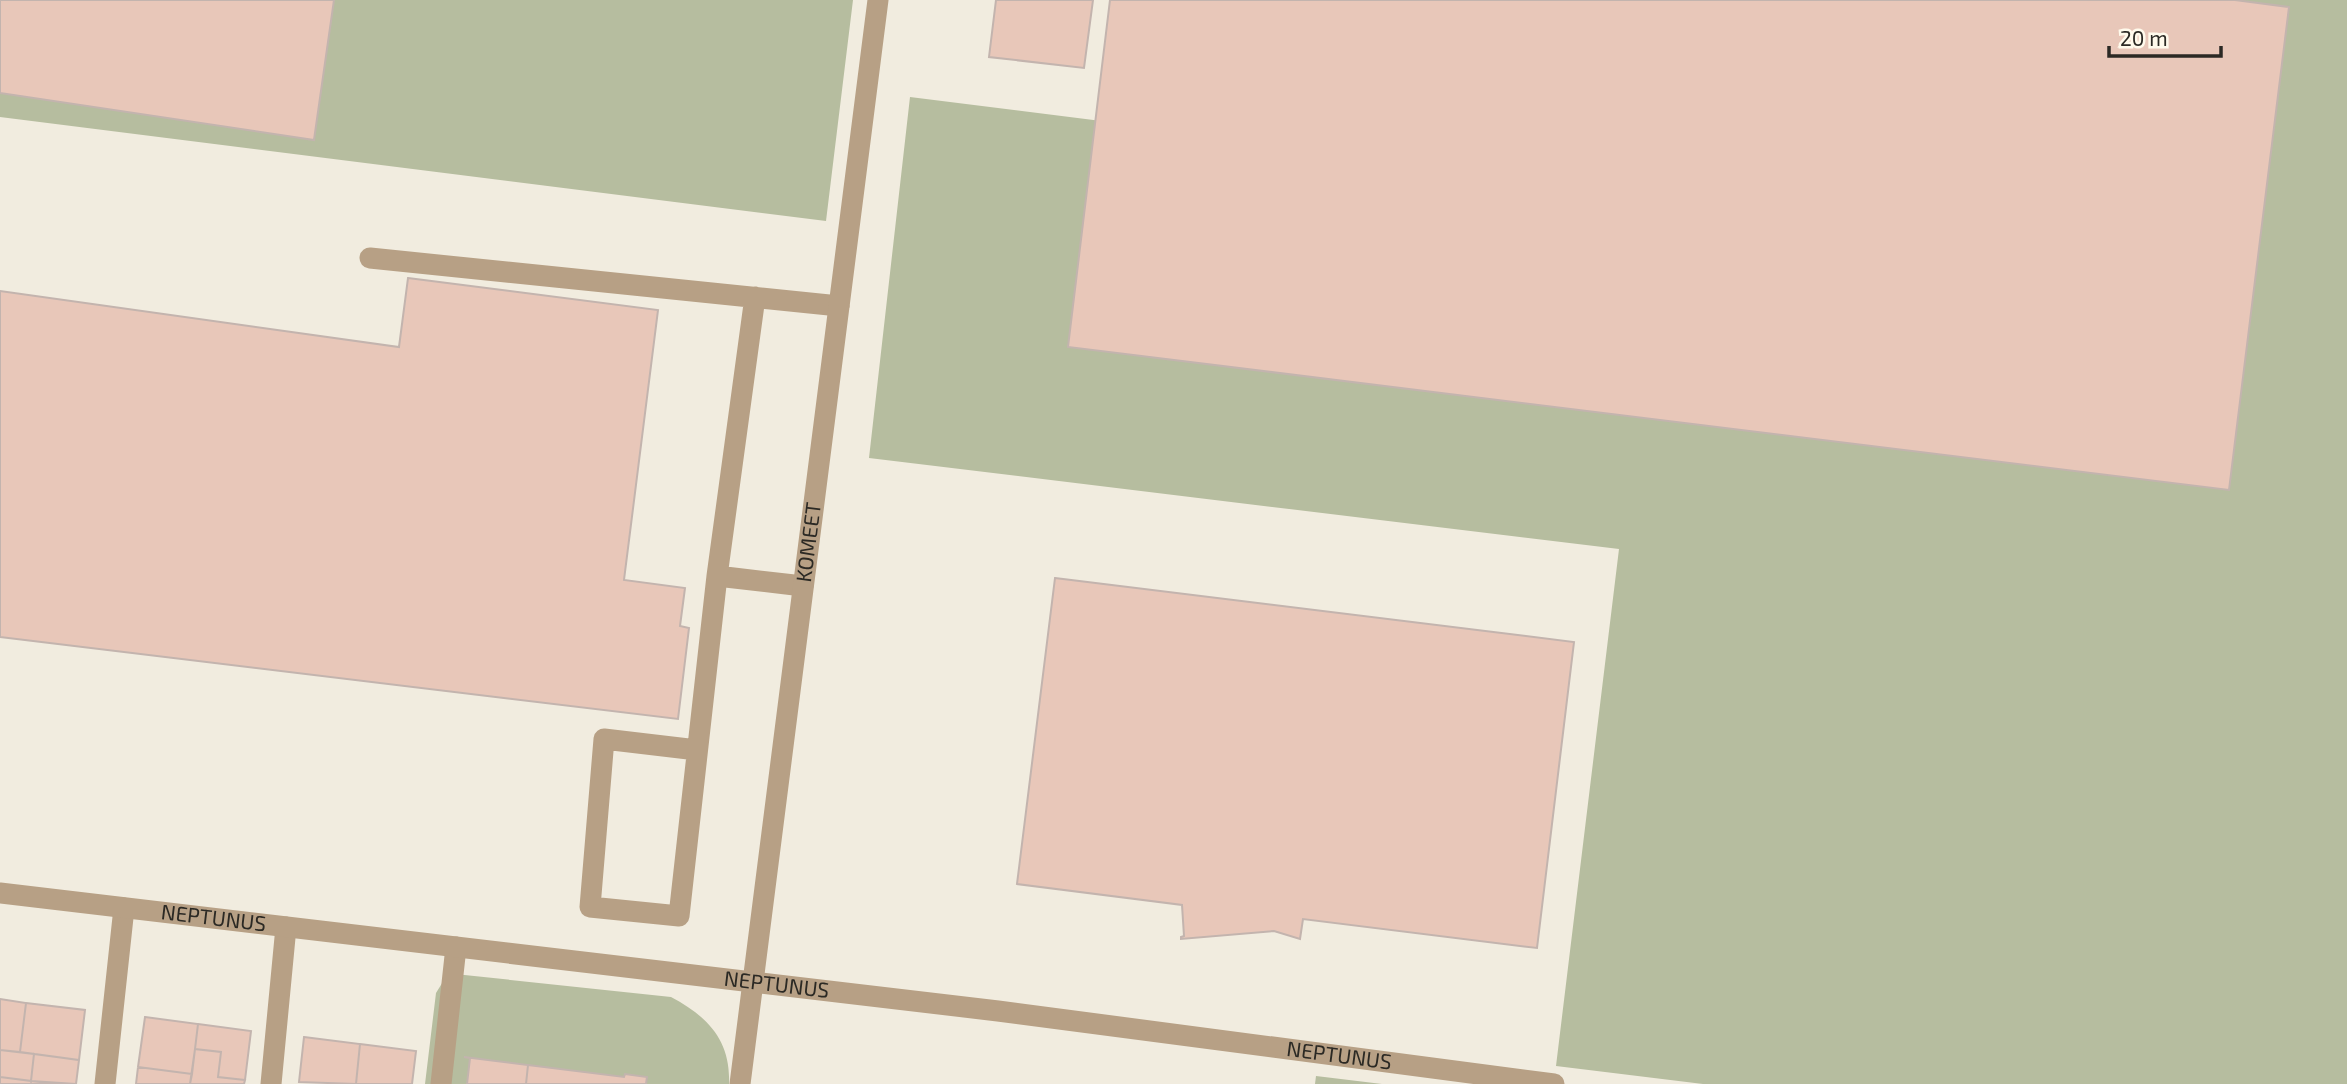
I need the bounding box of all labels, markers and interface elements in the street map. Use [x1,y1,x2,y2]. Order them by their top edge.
scale bar [2109,14,2221,58]
text: 20 m [2120,25,2168,50]
street label: KOMEET [790,501,825,584]
street label: NEPTUNUS [160,898,268,935]
street label: NEPTUNUS [723,965,831,1002]
street label: NEPTUNUS [1285,1035,1393,1074]

